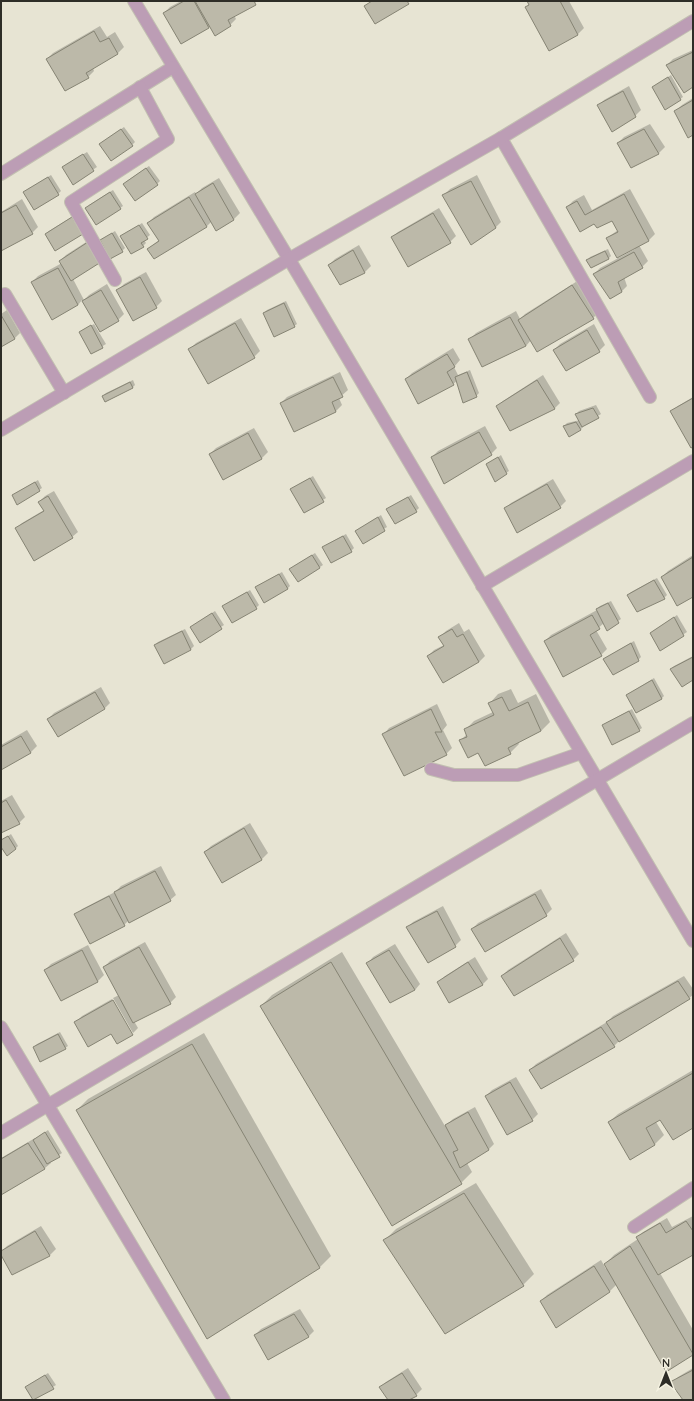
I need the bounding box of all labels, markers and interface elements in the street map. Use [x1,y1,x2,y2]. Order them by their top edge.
north arrow [646,1353,686,1393]
text: N [662,1356,670,1370]

